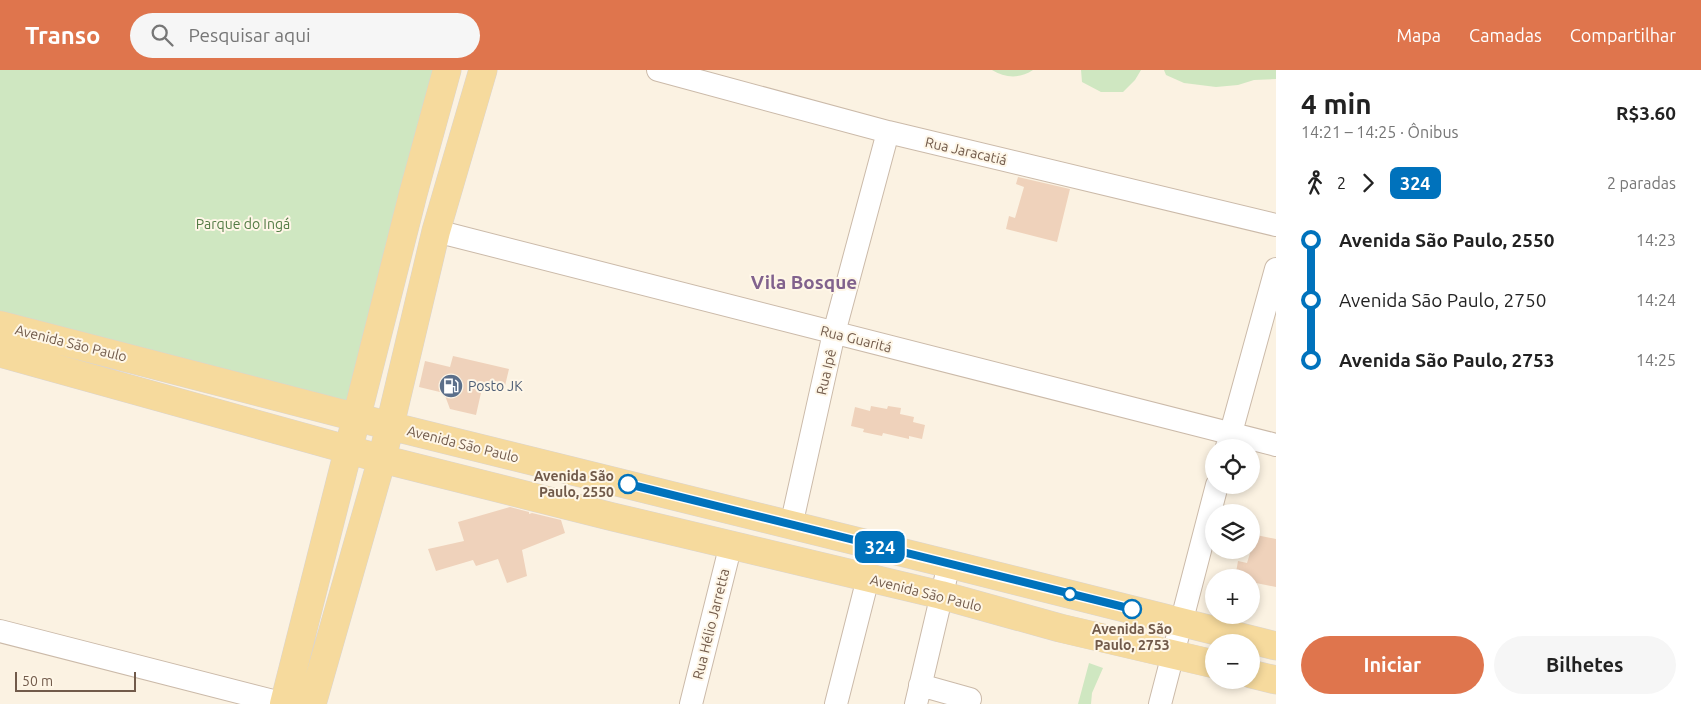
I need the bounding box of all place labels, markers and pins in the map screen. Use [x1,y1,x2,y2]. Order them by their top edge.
fuel station icon: Posto JK [438,373,464,399]
place label: Posto JK [468,378,523,394]
place label: Avenida São Paulo, 2550 [534,468,614,500]
marker: Avenida São Paulo, 2550 [618,474,638,494]
unlabelled marker [1063,587,1077,601]
marker: Avenida São Paulo, 2753 [1122,599,1142,619]
place label: Avenida São Paulo, 2753 [1092,621,1172,653]

